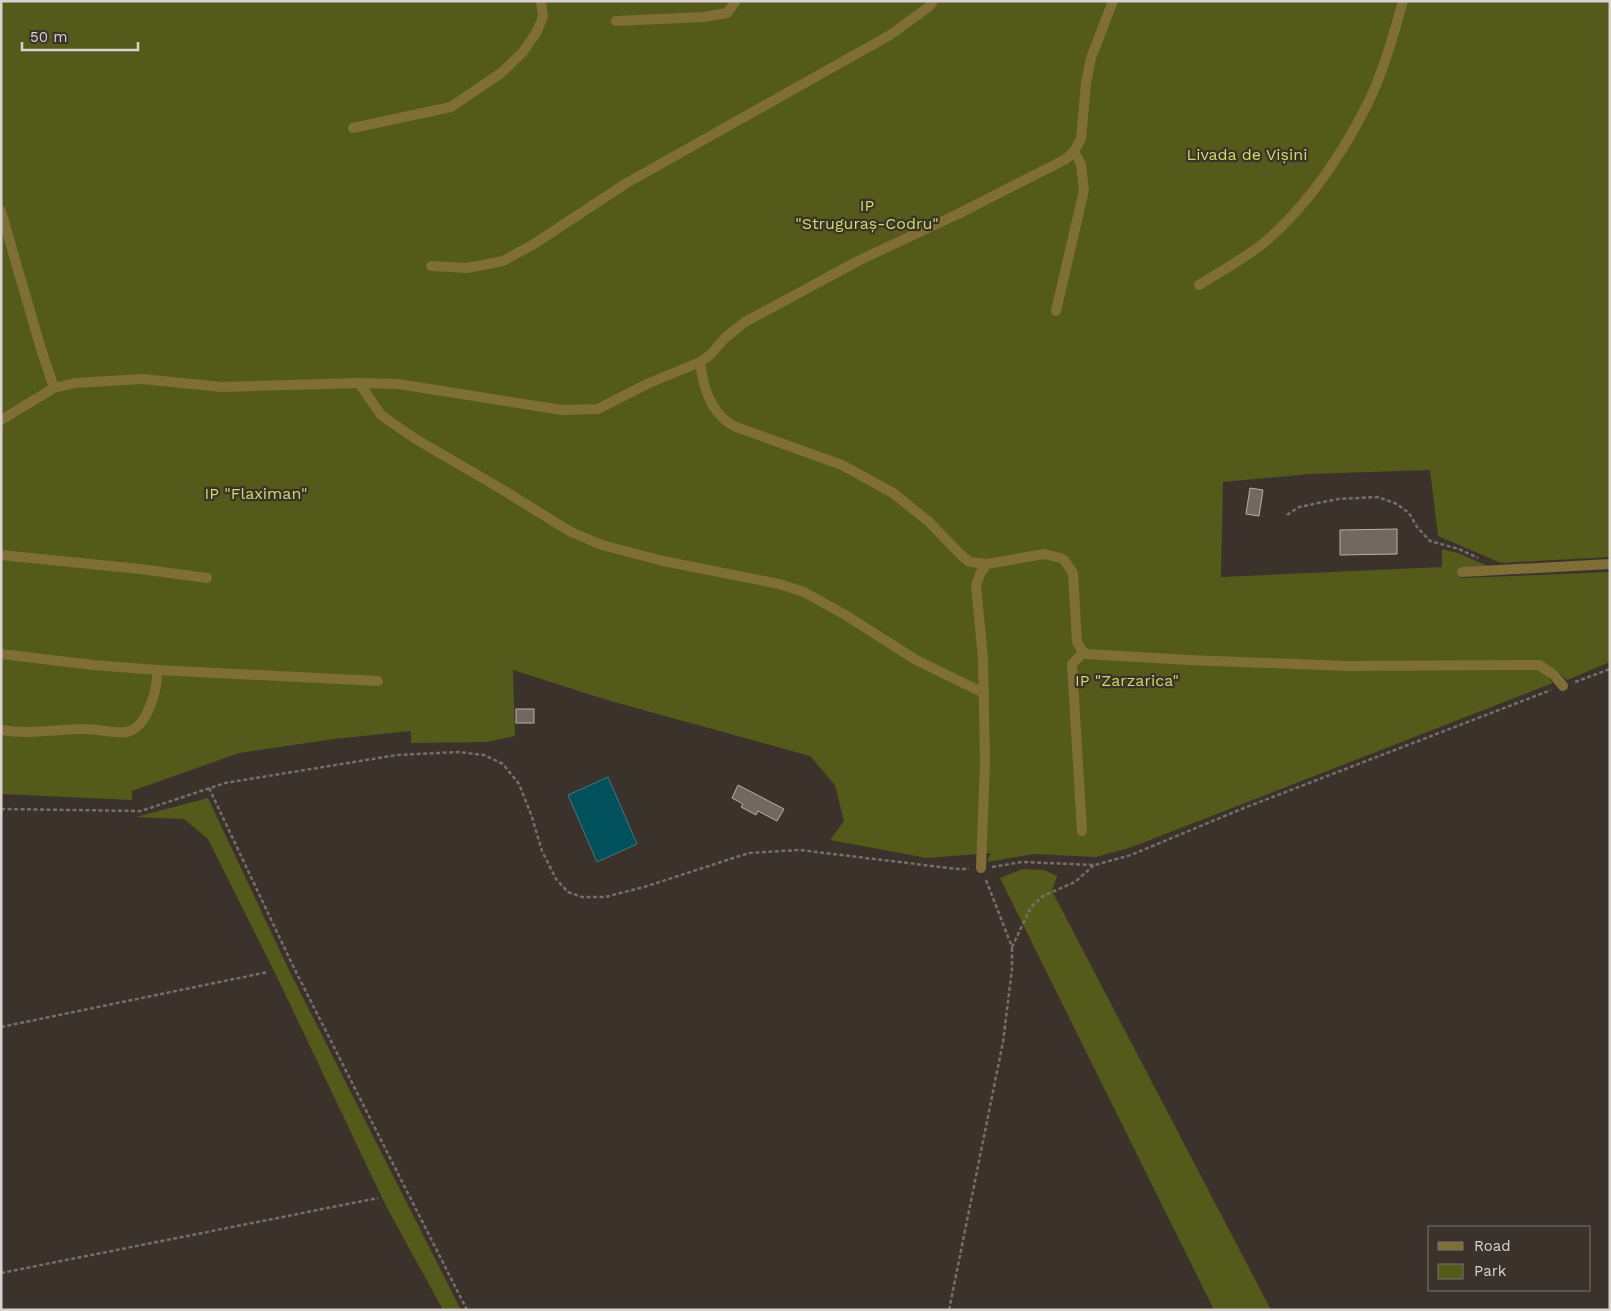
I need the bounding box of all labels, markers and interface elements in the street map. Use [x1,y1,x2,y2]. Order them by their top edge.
scale bar [22,20,139,52]
text: 50 m [30,28,67,46]
park label: Livada de Vișini [1187,145,1307,164]
park label: IP "Struguraș-Codru" [795,196,939,233]
park label: IP "Flaximan" [205,484,307,503]
park label: IP "Zarzarica" [1075,671,1179,690]
legend [1428,1226,1591,1291]
text: Road [1474,1237,1511,1255]
text: Park [1474,1262,1507,1280]

